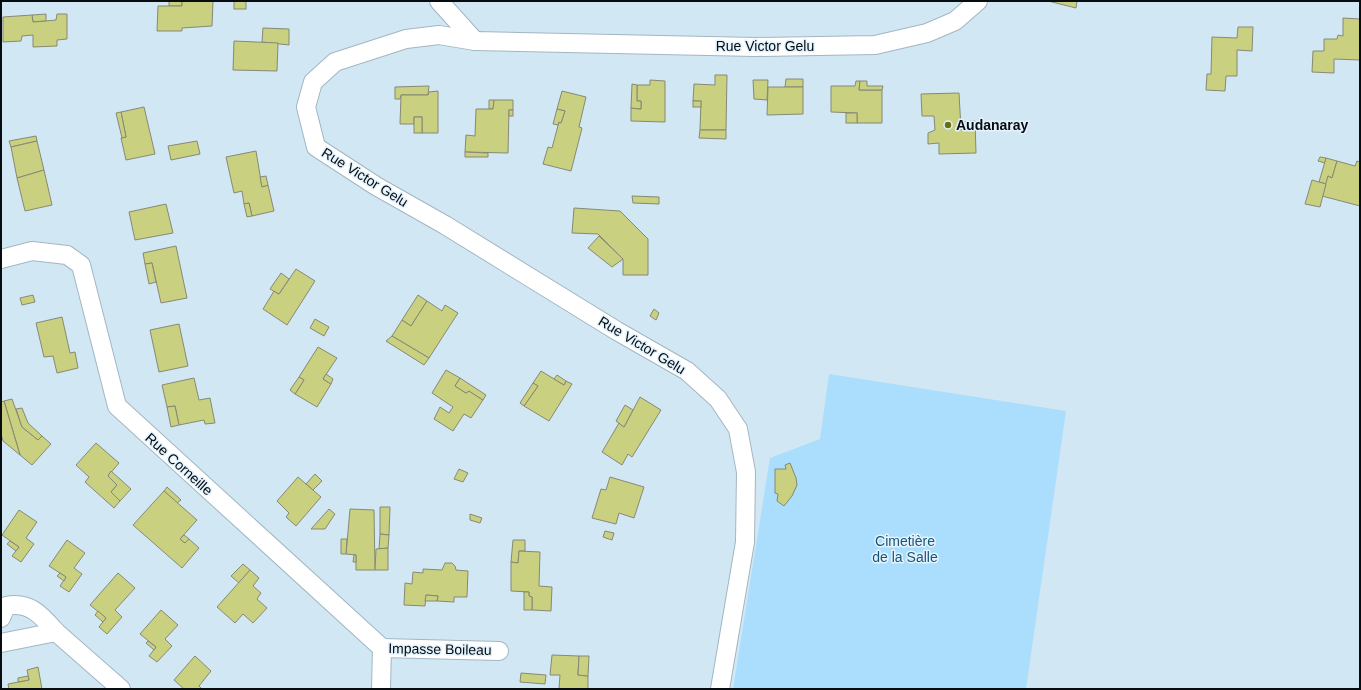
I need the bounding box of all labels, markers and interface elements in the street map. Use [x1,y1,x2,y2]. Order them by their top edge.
street label: Rue Victor Gelu [716,38,814,54]
place label: Audanaray [956,117,1029,133]
marker: Audanaray [943,120,953,130]
street label: Rue Victor Gelu [319,144,411,210]
street label: Rue Victor Gelu [596,313,688,377]
street label: Rue Corneille [142,430,216,498]
park label: Cimetière de la Salle [872,533,938,565]
street label: Impasse Boileau [388,640,492,658]

